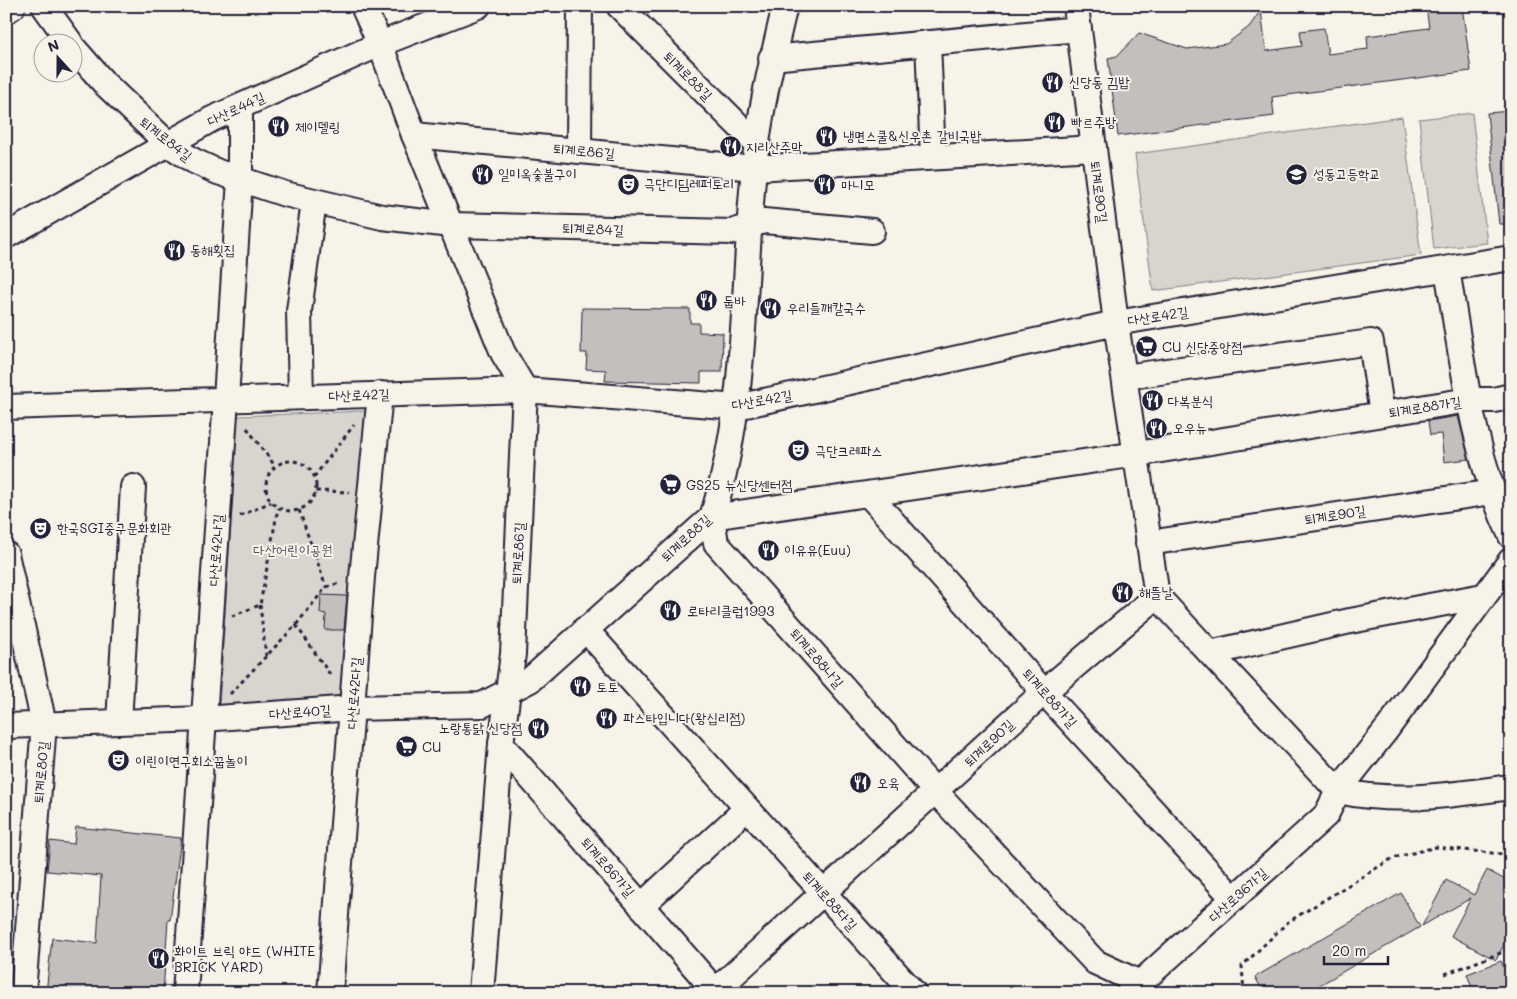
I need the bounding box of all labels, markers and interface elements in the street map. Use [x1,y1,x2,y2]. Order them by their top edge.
north arrow [32,32,82,82]
text: N [45,35,62,56]
street label: 퇴계로88길 [660,47,718,105]
restaurant icon: 신당동 김밥 [1041,70,1065,94]
place label: 신당동 김밥 [1069,72,1131,91]
street label: 다산로44길 [204,87,268,130]
restaurant icon: 빠르주방 [1043,110,1067,134]
street label: 퇴계로84길 [136,112,197,166]
place label: 빠르주방 [1071,112,1117,131]
restaurant icon: 제이델링 [267,115,291,139]
place label: 제이델링 [295,117,340,136]
restaurant icon: 냉면스쿨&신우촌 갈비국밥 [815,124,839,148]
place label: 냉면스쿨&신우촌 갈비국밥 [843,126,982,145]
restaurant icon: 지리산주막 [718,135,742,159]
place label: 지리산주막 [746,137,803,156]
street label: 퇴계로86길 [552,138,616,163]
street label: 퇴계로90길 [1086,160,1113,225]
restaurant icon: 일미옥숯불구이 [470,162,494,186]
school or university icon: 성동고등학교 [1285,162,1309,186]
place label: 일미옥숯불구이 [498,164,577,183]
place label: 성동고등학교 [1313,164,1381,183]
theatre icon: 극단디딤레퍼토리 [616,172,640,196]
restaurant icon: 마니모 [813,173,837,197]
place label: 극단디딤레퍼토리 [644,174,734,193]
place label: 마니모 [841,175,875,194]
street label: 퇴계로84길 [562,218,625,239]
restaurant icon: 동해횟집 [162,238,186,262]
place label: 동해횟집 [190,240,235,259]
restaurant icon: 둡바 [695,289,719,313]
place label: 둡바 [723,291,746,310]
restaurant icon: 우리들깨칼국수 [759,296,783,320]
place label: 우리들깨칼국수 [787,298,866,317]
street label: 다산로42길 [1126,301,1190,330]
supermarket icon: CU 신당중앙점 [1134,335,1158,359]
place label: CU 신당중앙점 [1162,337,1242,356]
street label: 다산로42길 [328,384,391,405]
street label: 다산로42길 [730,385,794,414]
restaurant icon: 다복분식 [1140,389,1164,413]
place label: 다복분식 [1168,391,1213,410]
street label: 퇴계로88가길 [1387,391,1463,422]
restaurant icon: 오우뉴 [1145,416,1169,440]
place label: 오우뉴 [1173,418,1207,437]
theatre icon: 극단크레파스 [787,439,811,463]
place label: 극단크레파스 [815,441,883,460]
supermarket icon: GS25 뉴신당센터점 [658,473,682,497]
place label: GS25 뉴신당센터점 [686,475,792,494]
street label: 퇴계로90길 [1303,500,1368,529]
street label: 퇴계로88길 [657,509,715,566]
street label: 다산로42나길 [204,512,228,587]
theatre icon: 한국SGI중구문화회관 [29,516,53,540]
place label: 한국SGI중구문화회관 [57,518,172,537]
street label: 퇴계로86길 [506,521,529,584]
restaurant icon: 이유유(Euu) [756,538,780,562]
park label: 다산어린이공원 [254,540,332,559]
place label: 이유유(Euu) [784,540,851,559]
restaurant icon: 해뜰날 [1111,580,1135,604]
place label: 해뜰날 [1139,582,1174,601]
restaurant icon: 로타리클럽1993 [659,599,683,623]
place label: 로타리클럽1993 [687,601,774,620]
street label: 퇴계로88나길 [786,624,849,692]
street label: 다산로42다길 [342,655,366,730]
street label: 퇴계로88가길 [1019,664,1082,732]
restaurant icon: 토토 [568,675,592,699]
place label: 토토 [596,677,619,696]
street label: 다산로40길 [268,700,332,723]
restaurant icon: 파스타입니다(왕십리점) [595,706,619,730]
place label: 파스타입니다(왕십리점) [623,708,745,727]
street label: 퇴계로90길 [960,714,1018,771]
restaurant icon: 노랑통닭 신당점 [526,716,550,740]
place label: 노랑통닭 신당점 [439,718,522,737]
supermarket icon: CU [394,735,418,759]
place label: CU [422,737,441,756]
street label: 퇴계로80길 [28,739,53,804]
theatre icon: 이린이연구회소꿉놀이 [107,749,131,773]
place label: 이린이연구회소꿉놀이 [135,751,248,770]
restaurant icon: 오육 [849,771,873,795]
place label: 오육 [877,773,900,792]
street label: 퇴계로86가길 [577,833,640,901]
street label: 다산로36가길 [1204,863,1272,926]
street label: 퇴계로88다길 [799,867,862,935]
scale bar [1324,934,1388,966]
text: 20 m [1332,940,1366,960]
place label: 화이트 브릭 야드 (WHITE BRICK YARD) [174,941,315,976]
restaurant icon: 화이트 브릭 야드 (WHITE BRICK YARD) [146,947,170,971]

